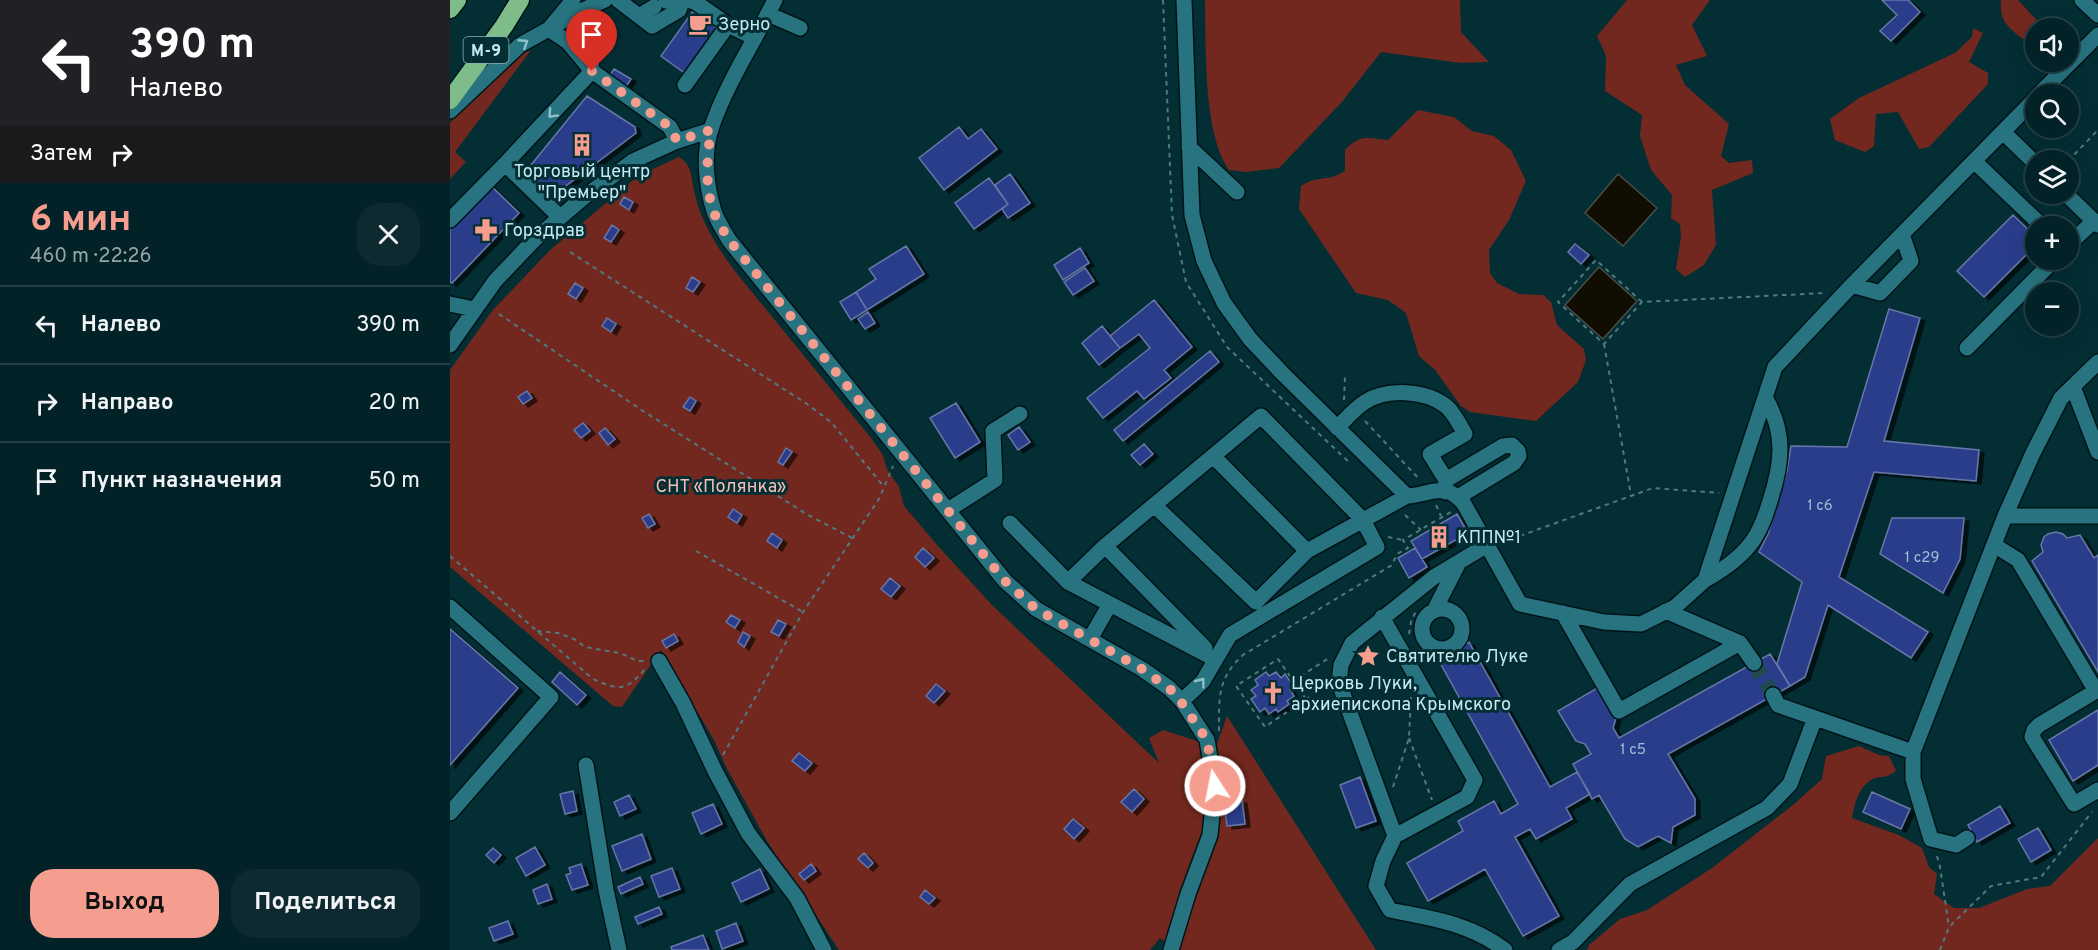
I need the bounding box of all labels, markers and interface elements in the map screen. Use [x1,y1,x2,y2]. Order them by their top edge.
pin [566,9,617,71]
cafe icon: Зерно [687,11,713,37]
place label: Зерно [718,14,770,37]
icon: arrive [575,18,608,51]
map controls [2025,18,2079,336]
button: sound [2025,18,2079,72]
text: 390 m [129,20,255,73]
icon: left [30,24,108,102]
road number: М-9 [464,37,508,63]
one-way arrow [518,40,529,51]
text: Налево [129,72,223,106]
button: search [2025,84,2079,138]
one-way arrow [548,107,559,118]
building icon: Торговый центр "Премьер" [569,132,595,158]
icon: right [105,138,138,171]
text: Затем [30,141,93,168]
button: layers [2025,150,2079,204]
place label: Торговый центр "Премьер" [514,161,650,205]
text: 6 мин [30,198,131,244]
button: close [357,203,420,266]
button: + [2025,216,2079,270]
pharmacy icon: Горздрав [473,217,499,243]
place label: Горздрав [504,220,585,243]
text: 460 m · 22:26 [30,244,151,270]
button: − [2025,282,2079,336]
icon: left [30,309,63,342]
text: Налево [81,312,161,339]
text: 390 m [356,312,420,339]
icon: right [30,387,63,420]
text: Направо [81,390,173,417]
text: 20 m [369,390,420,417]
icon: arrive [30,465,63,498]
text: Пункт назначения [81,468,282,495]
text: 50 m [368,468,420,495]
park label: СНТ «Полянка» [656,476,786,499]
house number: 1 с6 [1807,497,1833,516]
building icon: КПП№1 [1426,524,1452,550]
place label: КПП№1 [1457,527,1521,550]
house number: 1 с29 [1905,549,1939,568]
place icon: Святителю Луке [1355,643,1381,669]
place label: Святителю Луке [1386,646,1528,669]
place label: Церковь Луки, архиепископа Крымского [1291,673,1511,717]
one-way arrow [1194,677,1205,688]
church icon: Церковь Луки, архиепископа Крымского [1260,680,1286,706]
house number: 1 с5 [1620,741,1646,760]
position arrow [1183,754,1247,818]
button: Выход [30,869,219,938]
button: Поделиться [231,869,420,938]

